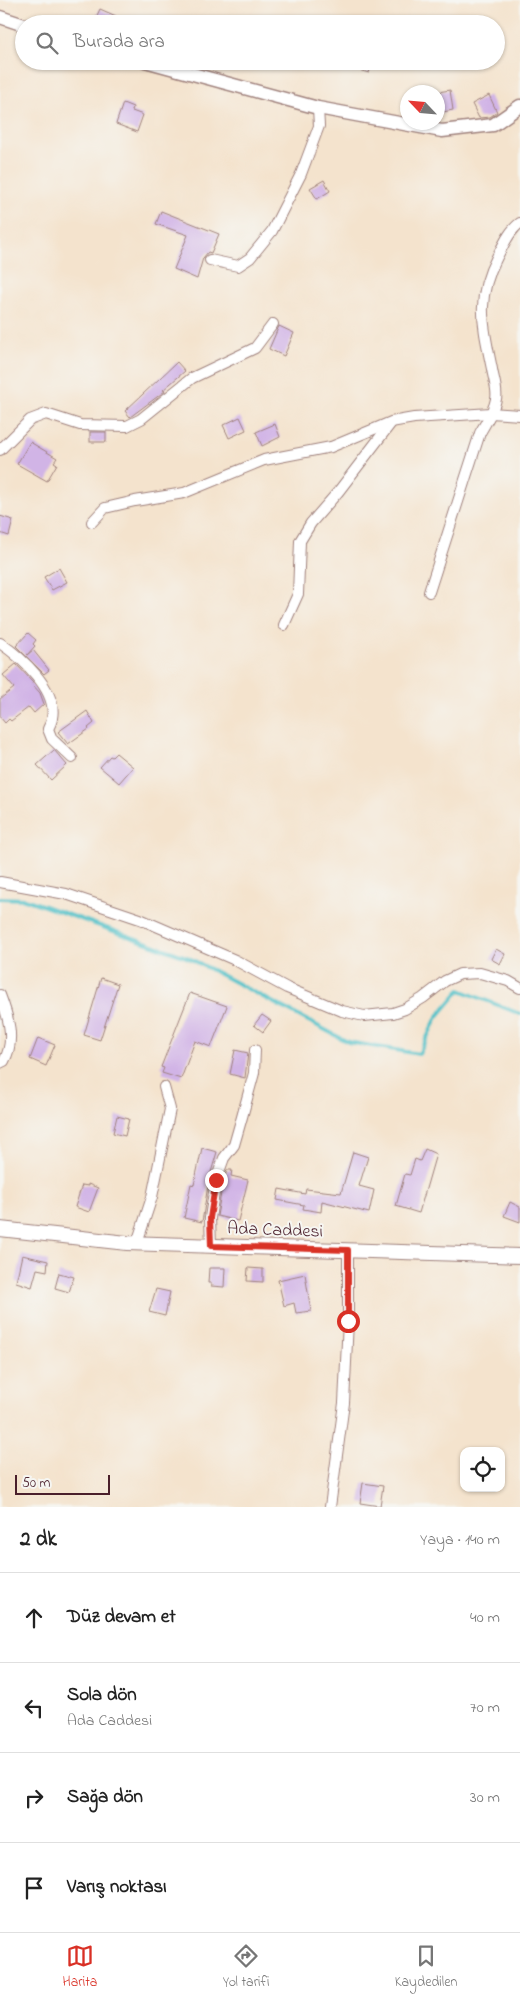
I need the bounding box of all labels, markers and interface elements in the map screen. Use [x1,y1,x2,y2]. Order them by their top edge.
search box [15,15,505,70]
icon: search [33,29,61,57]
text: Burada ara [73,29,165,56]
north arrow [400,85,445,130]
route end [205,1169,228,1192]
street label: Ada Caddesi [227,1216,323,1246]
route start [337,1310,360,1333]
map controls [460,1447,505,1492]
button: locate [460,1447,505,1492]
scale bar [15,1472,110,1495]
text: 50 m [22,1473,50,1494]
text: 2 dk [20,1525,57,1555]
text: Yaya · 140 m [420,1528,500,1552]
icon: ahead [20,1604,48,1632]
text: Düz devam et [67,1604,176,1631]
text: 40 m [470,1606,500,1630]
text: Sola dön [67,1682,137,1709]
icon: left [20,1694,48,1722]
text: 70 m [470,1696,500,1720]
text: Ada Caddesi [67,1709,152,1733]
icon: right [20,1784,48,1812]
text: Sağa dön [67,1784,143,1811]
text: 30 m [470,1786,500,1810]
icon: arrive [20,1874,48,1902]
text: Varış noktası [67,1874,167,1901]
tab: Harita [63,1942,97,1993]
tab: Yol tarifi [223,1942,270,1993]
tab: Kaydedilen [395,1942,457,1993]

